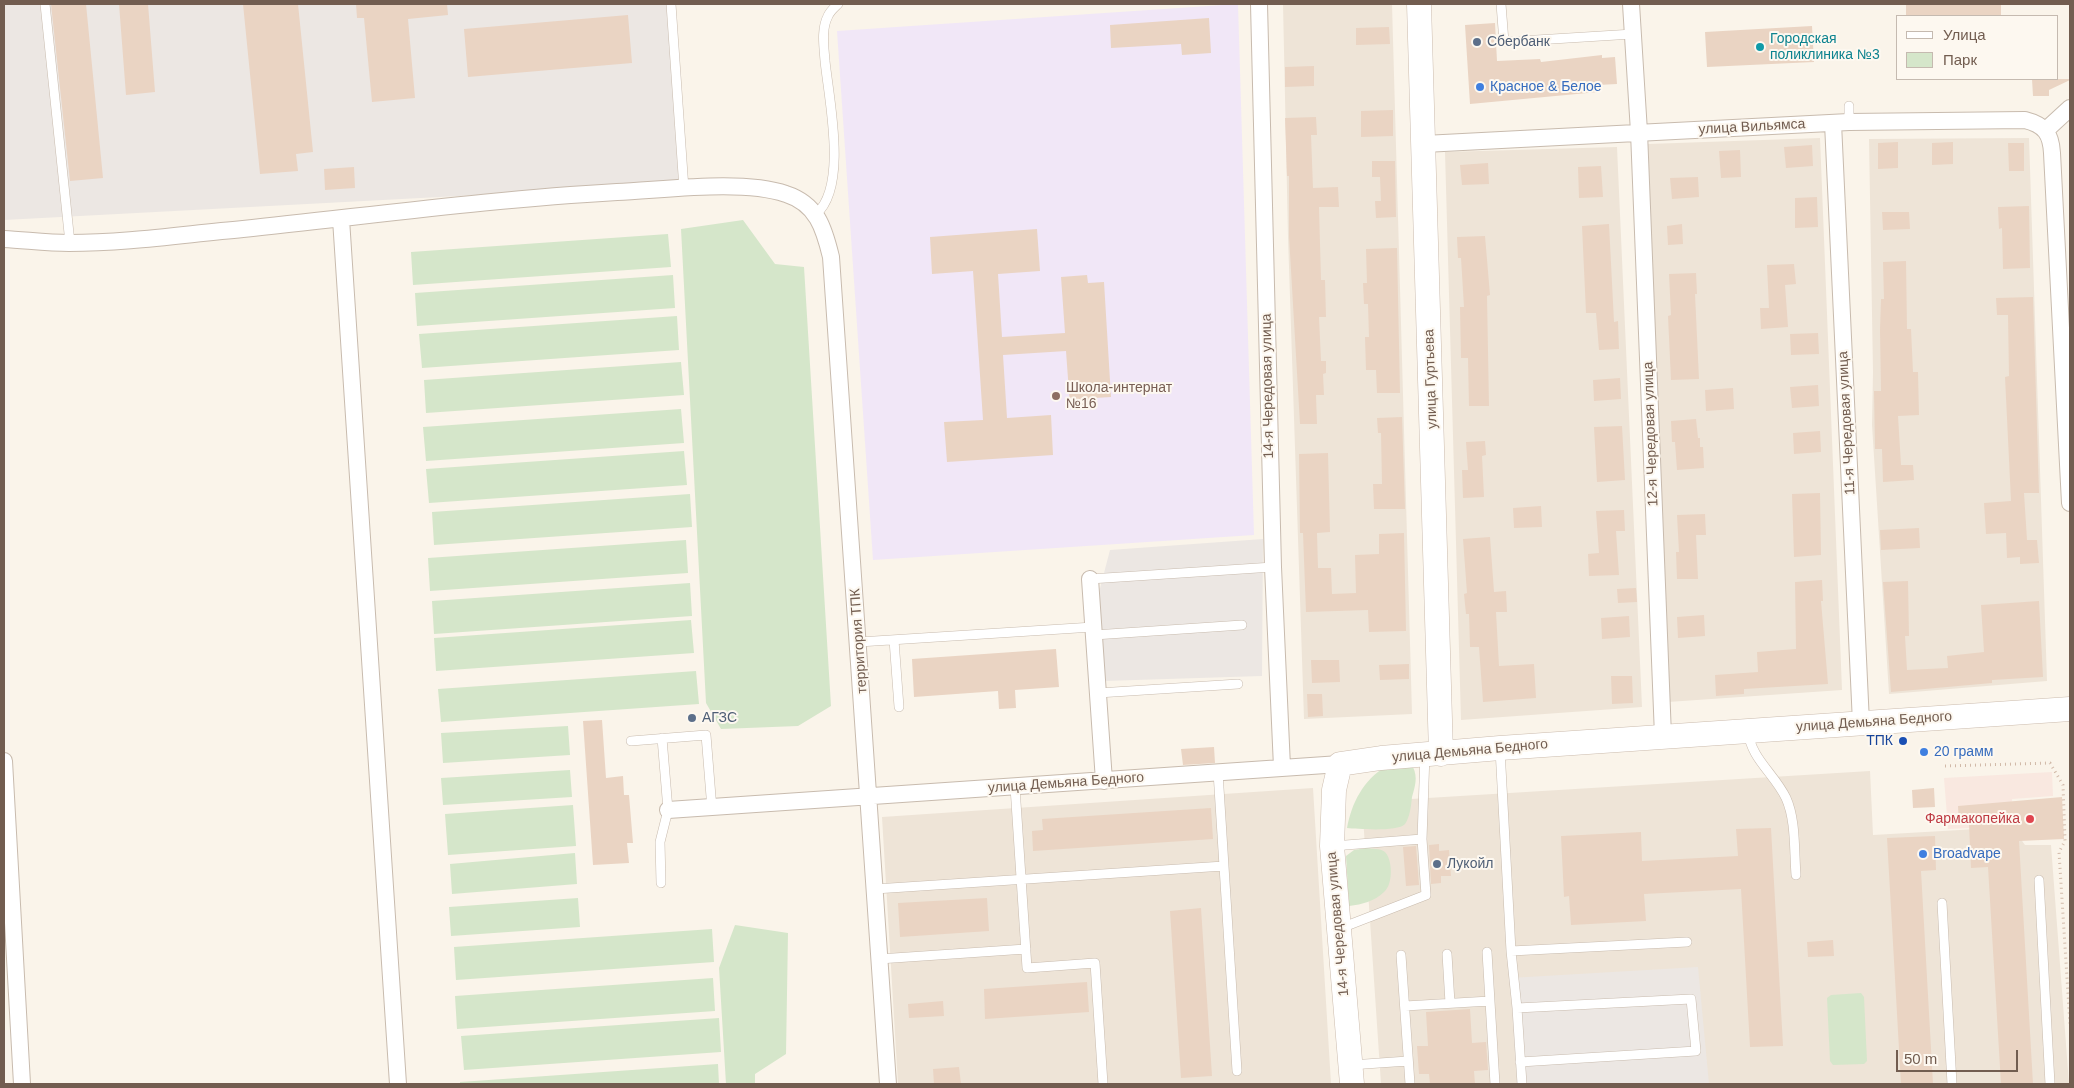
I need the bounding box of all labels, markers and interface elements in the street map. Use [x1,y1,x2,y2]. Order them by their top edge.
legend [1896,15,2059,80]
text: Улица [1943,26,1986,43]
place label: Городская поликлиника №3 [1770,31,1880,64]
place label: Сбербанк [1487,34,1550,50]
marker: Сбербанк [1471,36,1483,48]
marker: Городская поликлиника №3 [1754,41,1766,53]
text: Парк [1943,51,1977,68]
place label: Красное & Белое [1490,79,1602,95]
marker: Красное & Белое [1474,81,1486,93]
street label: улица Вильямса [1698,116,1806,138]
street label: 14-я Чередовая улица [1258,313,1278,459]
street label: улица Гуртьева [1421,329,1441,429]
street label: 11-я Чередовая улица [1835,351,1859,495]
street label: 12-я Чередовая улица [1640,361,1662,507]
place label: Школа-интернат №16 [1066,380,1172,412]
marker: Школа-интернат №16 [1050,390,1062,402]
street label: территория ТПК [847,588,871,694]
street label: улица Демьяна Бедного [1795,708,1953,736]
place label: АГЗС [702,710,737,726]
marker: АГЗС [686,712,698,724]
place label: ТПК [1866,733,1893,749]
marker: ТПК [1897,735,1909,747]
street label: улица Демьяна Бедного [1391,736,1549,766]
place label: 20 грамм [1934,744,1993,760]
marker: 20 грамм [1918,746,1930,758]
street label: улица Демьяна Бедного [987,769,1145,797]
place label: Фармакопейка [1925,811,2020,827]
marker: Фармакопейка [2024,813,2036,825]
place label: Broadvape [1933,846,2001,862]
marker: Broadvape [1917,848,1929,860]
street label: 14-я Чередовая улица [1323,851,1353,997]
place label: Лукойл [1447,856,1493,872]
marker: Лукойл [1431,858,1443,870]
scale bar [1899,1040,2022,1072]
text: 50 m [1904,1050,1937,1067]

